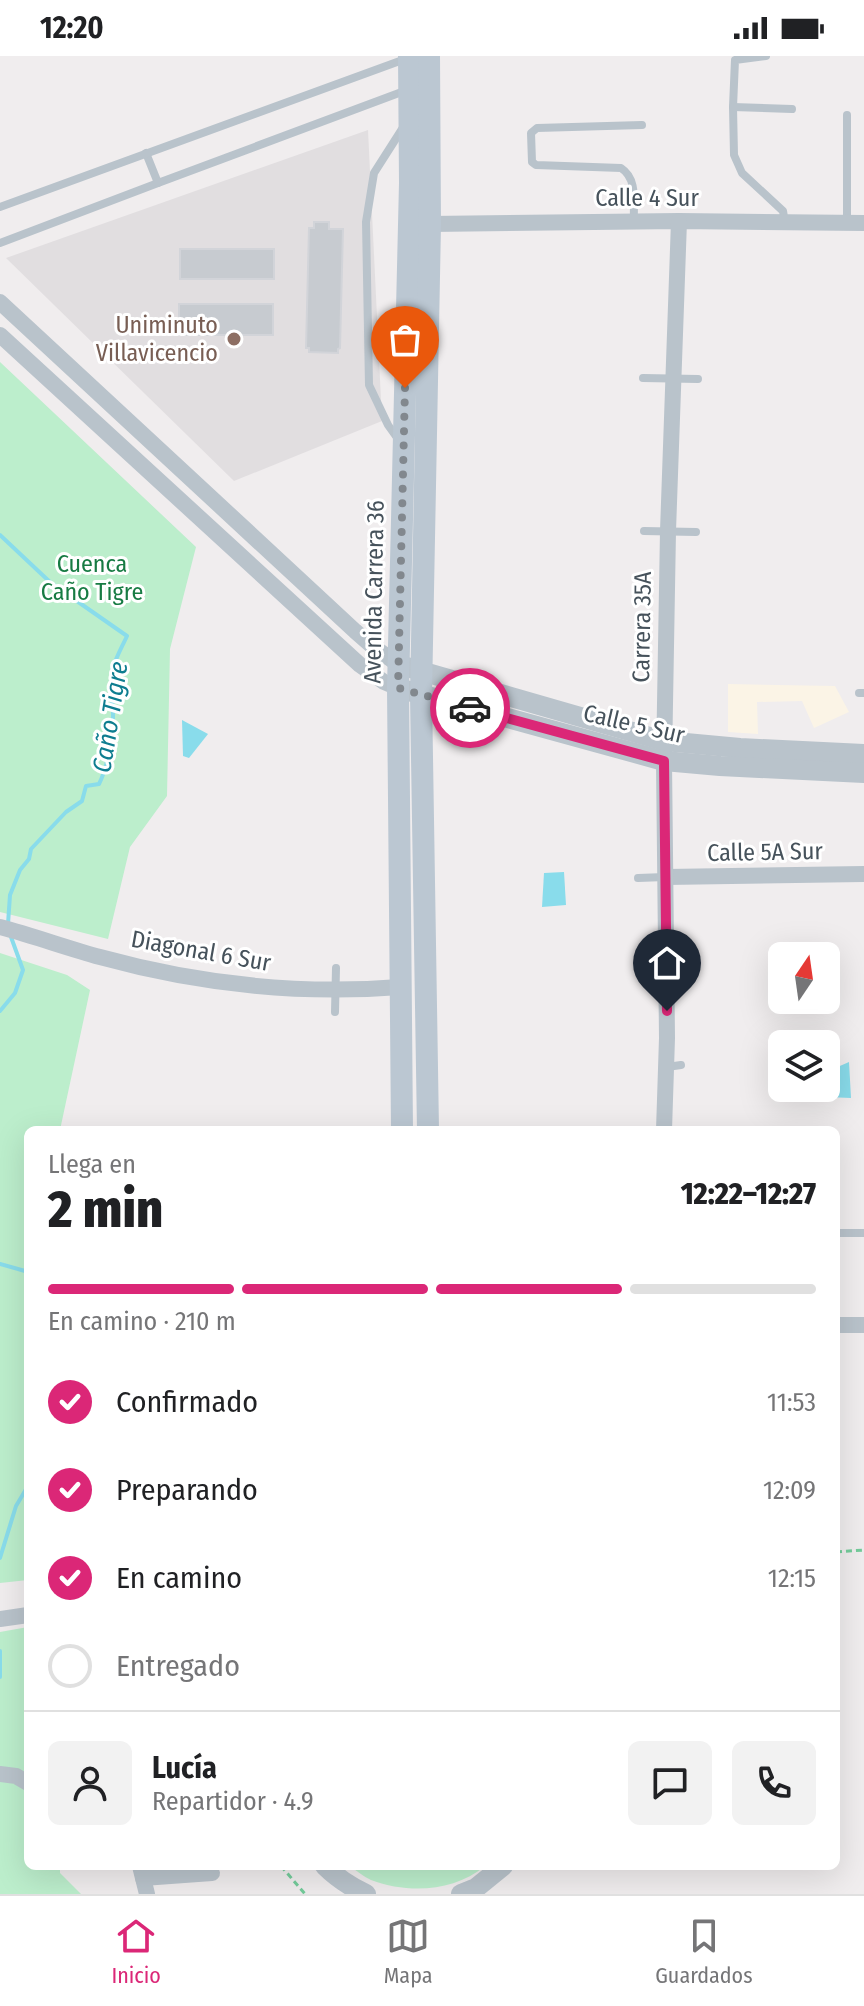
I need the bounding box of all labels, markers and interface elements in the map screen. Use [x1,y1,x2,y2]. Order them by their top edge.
text: 12:20 [40,10,104,46]
street label: Calle 4 Sur [595,184,699,212]
pin [371,306,439,388]
place label: Uniminuto Villavicencio [96,311,218,367]
icon: bag [383,318,427,362]
marker: Uniminuto Villavicencio [225,330,243,348]
street label: Avenida Carrera 36 [358,500,390,684]
park label: Cuenca Caño Tigre [41,550,143,606]
street label: Carrera 35A [627,571,657,683]
water label: Caño Tigre [86,659,135,775]
courier [430,668,510,748]
icon: car [448,686,492,730]
street label: Calle 5 Sur [581,699,688,749]
street label: Calle 5A Sur [707,837,824,867]
street label: Diagonal 6 Sur [129,925,274,977]
pin [633,929,701,1011]
icon: home [645,941,689,985]
north arrow [768,942,840,1014]
map controls [768,942,840,1102]
button: layers [768,1030,840,1102]
text: Llega en [48,1149,136,1180]
text: 12:22–12:27 [681,1176,816,1212]
text: 2 min [48,1178,163,1241]
text: En camino · 210 m [48,1306,236,1337]
icon: check [48,1380,92,1424]
text: Confirmado [116,1384,258,1420]
text: 11:53 [767,1387,816,1418]
icon: check [48,1468,92,1512]
text: Preparando [116,1472,258,1508]
text: 12:09 [763,1475,816,1506]
icon: check [48,1556,92,1600]
text: En camino [116,1560,242,1596]
text: 12:15 [768,1563,816,1594]
text: Entregado [116,1648,240,1684]
button: person [48,1741,132,1825]
button: chat [628,1741,712,1825]
button: phone [732,1741,816,1825]
text: Lucía [152,1750,217,1786]
text: Repartidor · 4.9 [152,1786,314,1817]
tab: Inicio [111,1914,161,1989]
tab: Mapa [384,1914,432,1989]
tab: Guardados [655,1914,753,1989]

